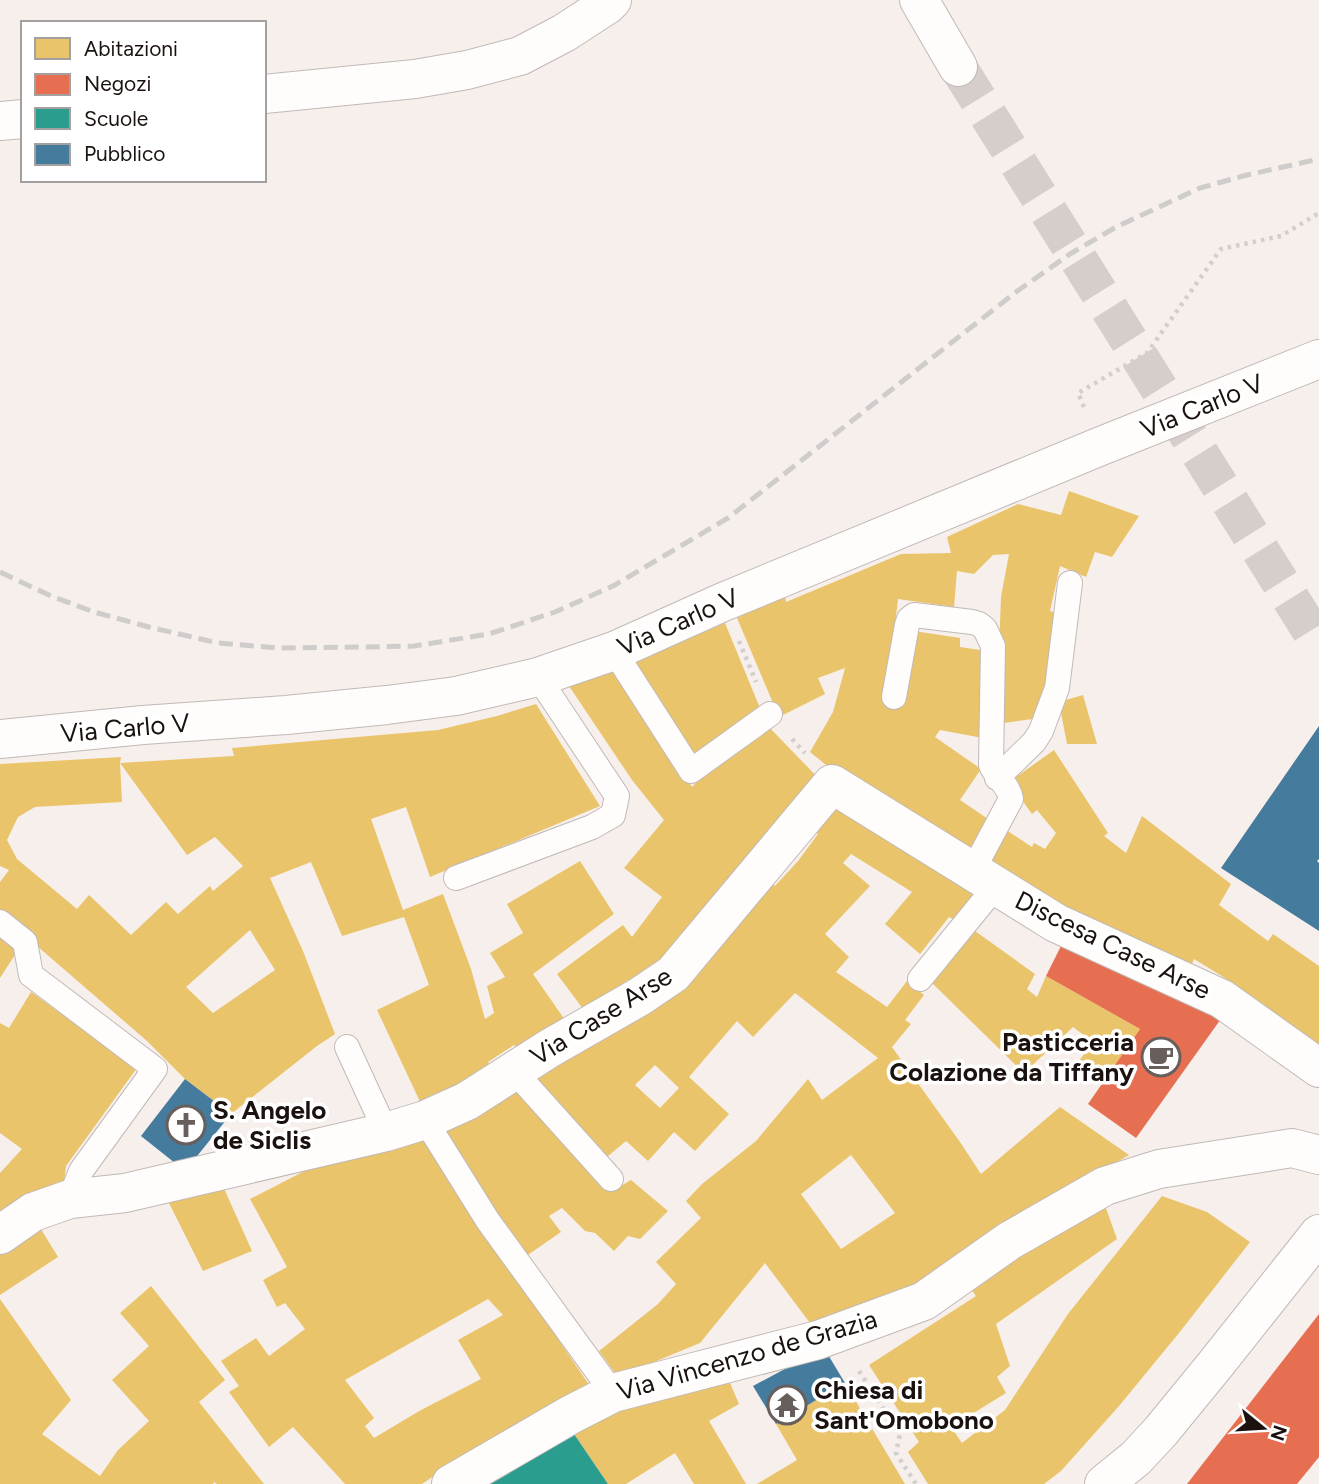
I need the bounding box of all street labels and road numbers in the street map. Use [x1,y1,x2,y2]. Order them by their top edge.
street label: Via Carlo V [1136,367,1268,445]
street label: Via Carlo V [612,581,744,663]
street label: Via Carlo V [59,706,191,750]
street label: Discesa Case Arse [1010,884,1216,1006]
street label: Via Case Arse [524,960,678,1072]
street label: Via Vincenzo de Grazia [613,1303,881,1407]

